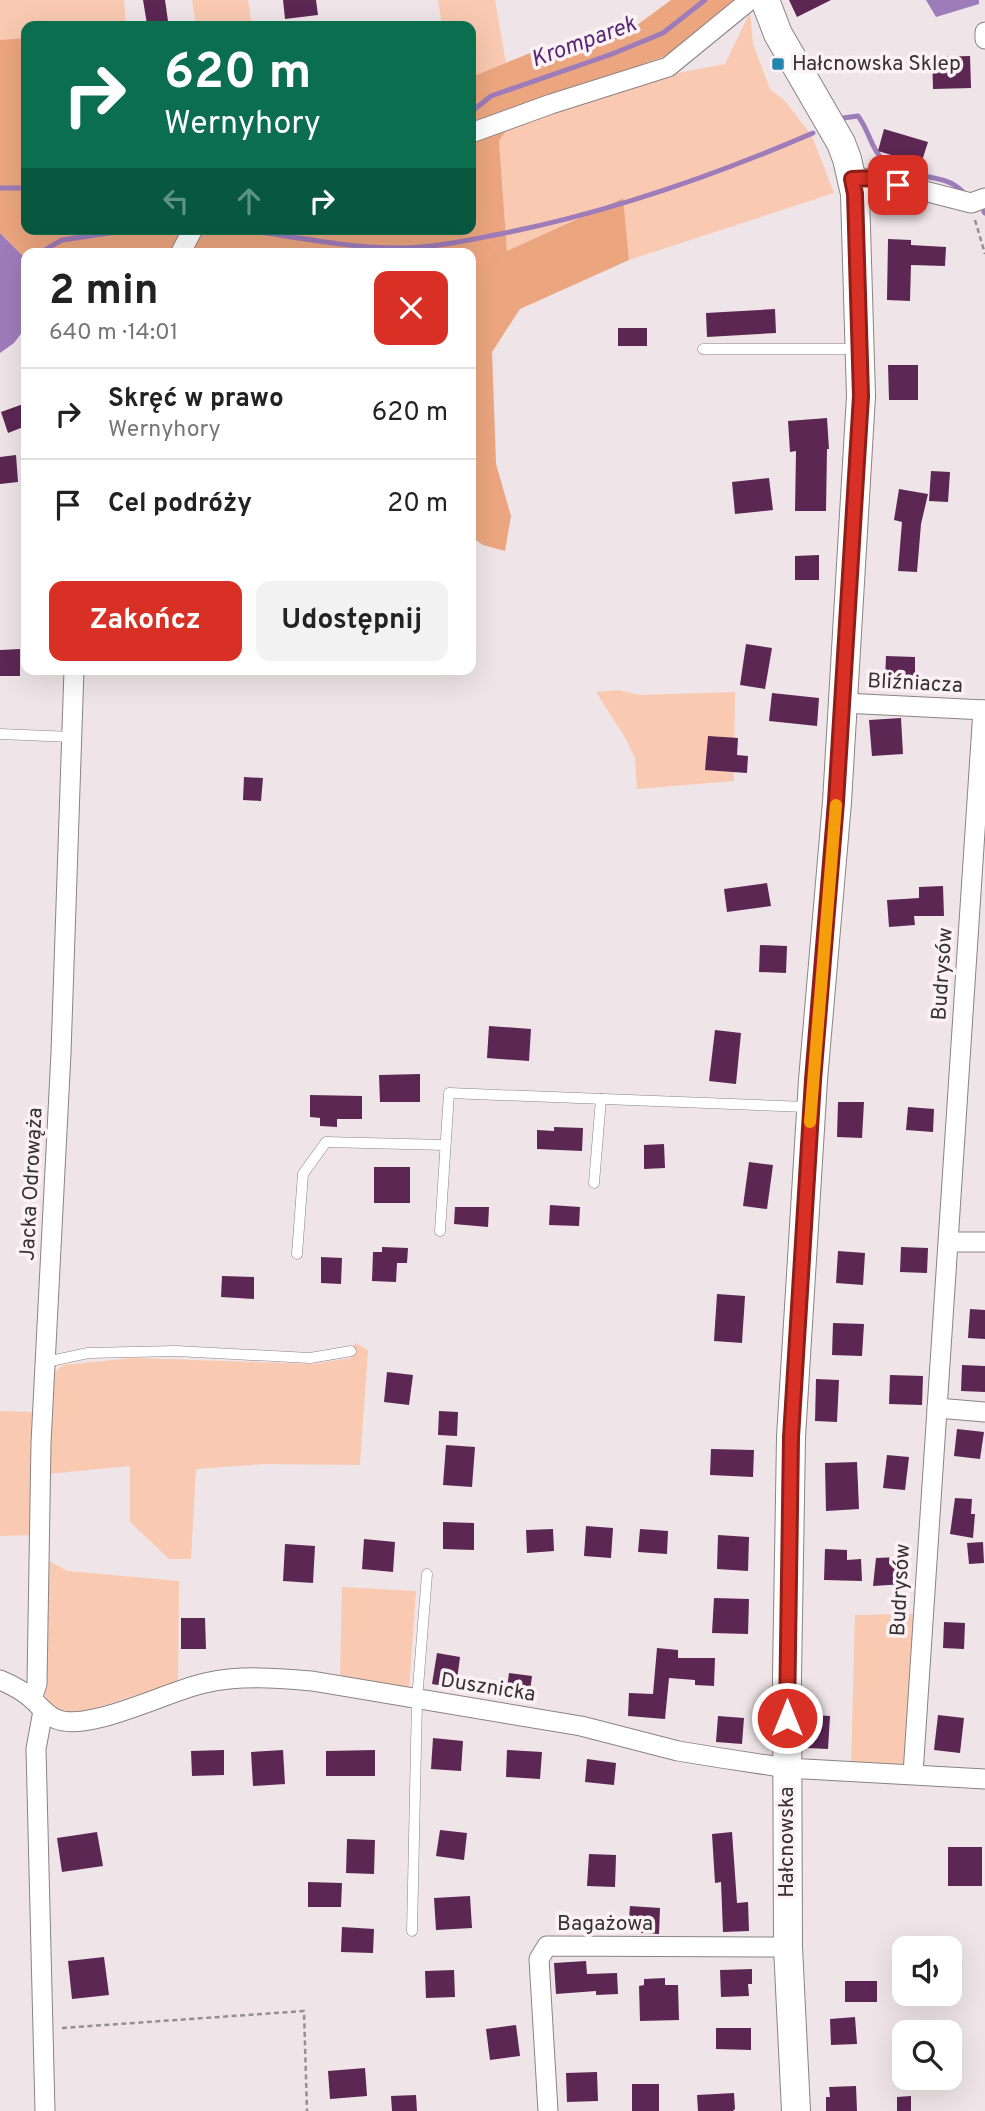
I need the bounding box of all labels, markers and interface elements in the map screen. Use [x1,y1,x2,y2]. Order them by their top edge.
water label: Kromparek [527,10,641,75]
text: 620 m [164,44,311,106]
icon: right [49,49,140,140]
place label: Hałcnowska Sklep [792,51,961,78]
marker: Hałcnowska Sklep [770,56,786,72]
text: Wernyhory [164,105,321,145]
pin [868,155,928,215]
icon: arrive [879,166,917,204]
icon: left [157,182,195,220]
icon: ahead [230,182,268,220]
icon: right [303,182,341,220]
text: 2 min [49,266,159,319]
button: close [374,271,448,345]
text: 640 m · 14:01 [49,319,178,348]
text: Skręć w prawo [108,383,284,416]
icon: right [49,395,87,433]
text: 620 m [372,397,448,430]
text: Wernyhory [108,416,221,445]
icon: arrive [49,486,87,524]
text: Cel podróży [108,488,252,521]
text: 20 m [387,488,448,521]
button: Zakończ [49,581,242,661]
button: Udostępnij [256,581,448,661]
street label: Bliźniacza [867,668,963,700]
street label: Budrysów [926,927,960,1021]
street label: Jacka Odrowąża [15,1107,49,1261]
street label: Budrysów [885,1543,917,1637]
street label: Dusznicka [439,1667,537,1709]
position arrow [750,1681,824,1755]
street label: Hałcnowska [774,1786,801,1898]
street label: Bagażowa [557,1911,653,1938]
map controls [892,1936,962,2090]
button: sound [892,1936,962,2006]
button: search [892,2020,962,2090]

